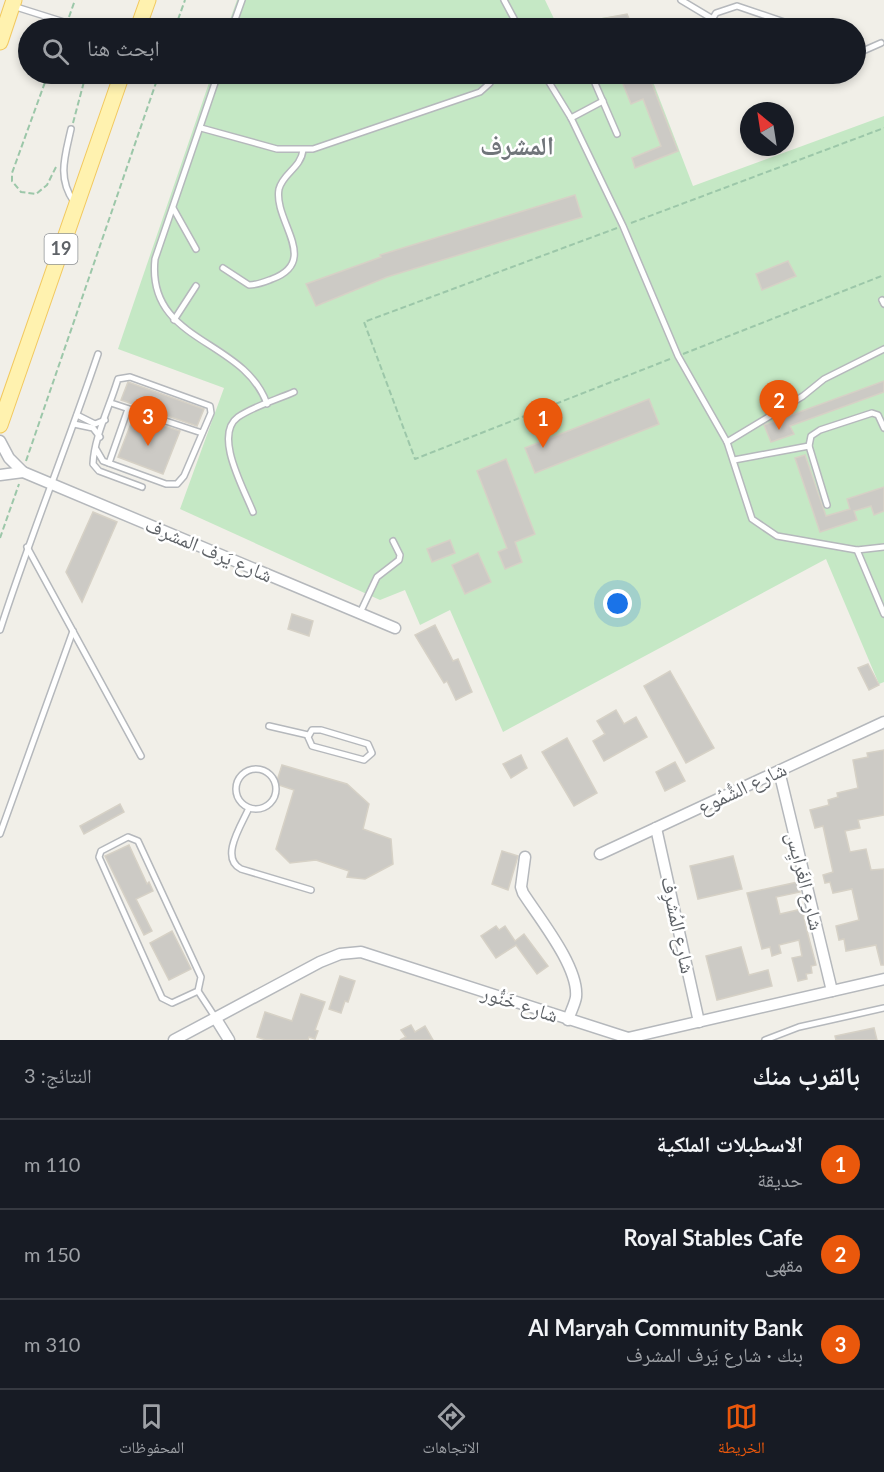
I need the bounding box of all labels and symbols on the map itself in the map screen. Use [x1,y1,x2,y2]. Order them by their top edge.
north arrow [740,102,794,156]
district label: المشرف [480,129,554,161]
road number: 19 [44,234,78,264]
pin: 2 [760,380,798,430]
pin: 3 [128,396,168,446]
pin: 1 [524,398,562,448]
street label: شارع يَرف المشرف [141,512,277,588]
your location [603,589,632,618]
street label: شارع الشُّمُوع [693,756,791,820]
street label: شارع الغَرايِس [778,829,830,933]
street label: شارع المُشرِف [653,874,701,976]
street label: شارع خَنُّور [478,979,561,1029]

